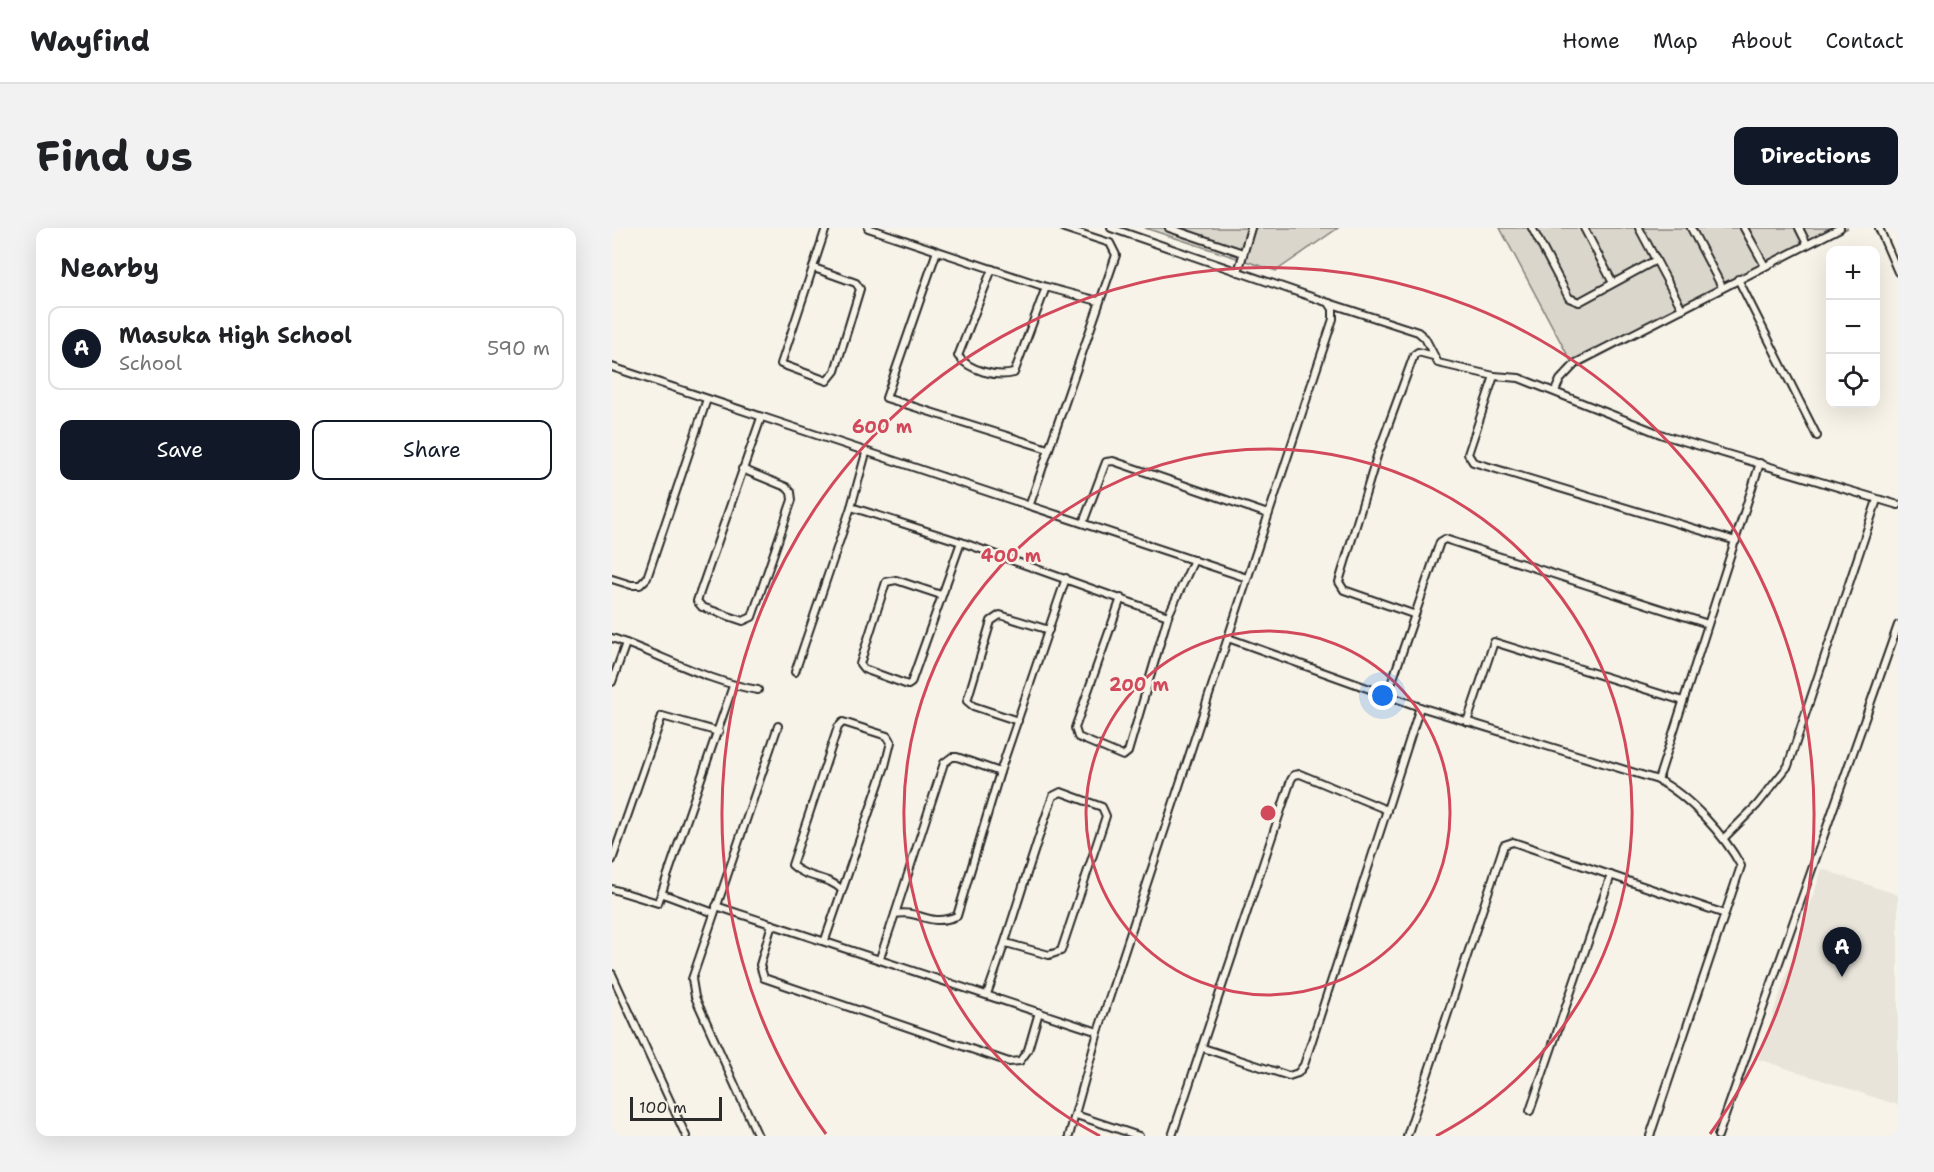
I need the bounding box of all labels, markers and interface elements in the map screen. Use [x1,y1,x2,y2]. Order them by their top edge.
text: Wayfind [30,22,150,60]
text: Home [1562,27,1620,55]
text: Map [1653,27,1698,55]
text: About [1731,27,1792,55]
text: Contact [1825,27,1904,55]
button: Directions [1734,127,1898,185]
text: Find us [36,128,193,184]
map controls [1826,246,1880,408]
button: + [1826,246,1880,300]
text: Nearby [60,250,159,285]
button: − [1826,300,1880,354]
text: Masuka High School [119,321,352,350]
text: A [74,335,89,361]
text: 590 m [487,335,550,361]
text: School [119,350,182,376]
button: locate [1826,354,1880,408]
text: 600 m [852,415,913,439]
button: Save [60,420,300,480]
button: Share [312,420,552,480]
text: 400 m [981,544,1042,568]
text: 200 m [1109,673,1170,697]
your location [1368,681,1397,710]
centre of rings [1258,803,1278,823]
pin: A [1822,928,1862,977]
scale bar [630,1094,722,1122]
text: 100 m [639,1097,687,1118]

